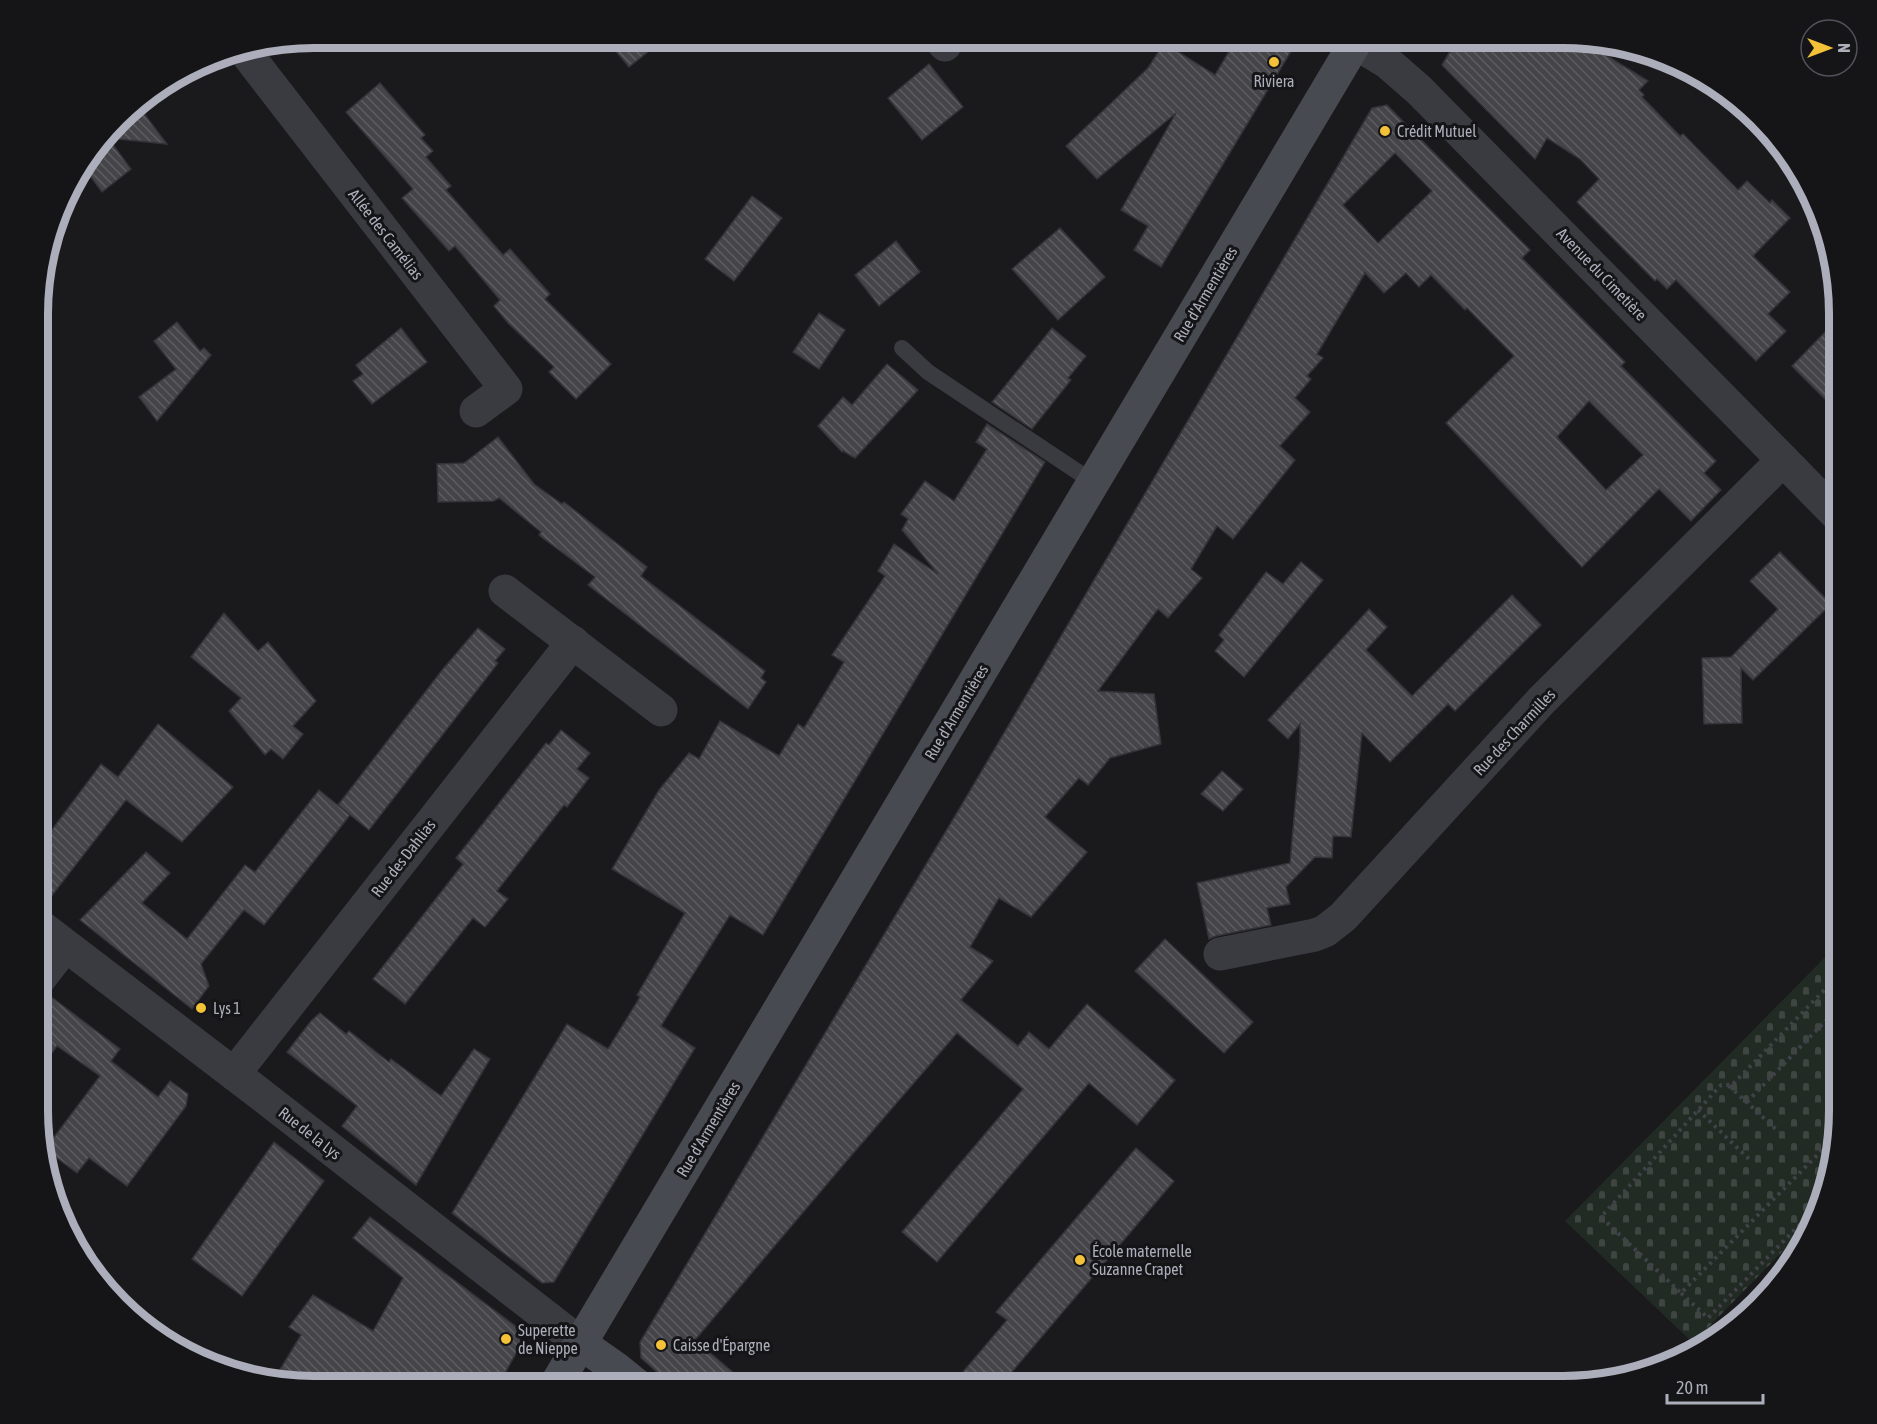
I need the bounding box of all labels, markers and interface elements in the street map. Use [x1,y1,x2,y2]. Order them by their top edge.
north arrow [1799,18,1859,78]
text: N [1835,43,1853,53]
marker: Riviera [1267,55,1281,69]
place label: Riviera [1253,72,1295,90]
place label: Crédit Mutuel [1397,122,1477,140]
marker: Crédit Mutuel [1378,124,1392,138]
street label: Allée des Camélias [345,185,427,283]
street label: Avenue du Cimetière [1553,224,1651,324]
street label: Rue d'Armentières [1170,243,1241,345]
street label: Rue d'Armentières [921,661,992,763]
street label: Rue des Charmilles [1469,685,1559,779]
street label: Rue des Dahlias [367,816,439,900]
place label: Lys 1 [213,999,241,1018]
marker: Lys 1 [194,1001,208,1015]
street label: Rue d'Armentières [673,1078,744,1180]
street label: Rue de la Lys [275,1103,345,1164]
place label: École maternelle Suzanne Crapet [1092,1242,1192,1279]
marker: École maternelle Suzanne Crapet [1073,1253,1087,1267]
place label: Superette de Nieppe [518,1321,578,1358]
marker: Superette de Nieppe [499,1332,513,1346]
place label: Caisse d'Épargne [673,1336,770,1355]
marker: Caisse d'Épargne [654,1338,668,1352]
scale bar [1667,1367,1763,1405]
text: 20 m [1676,1377,1708,1398]

